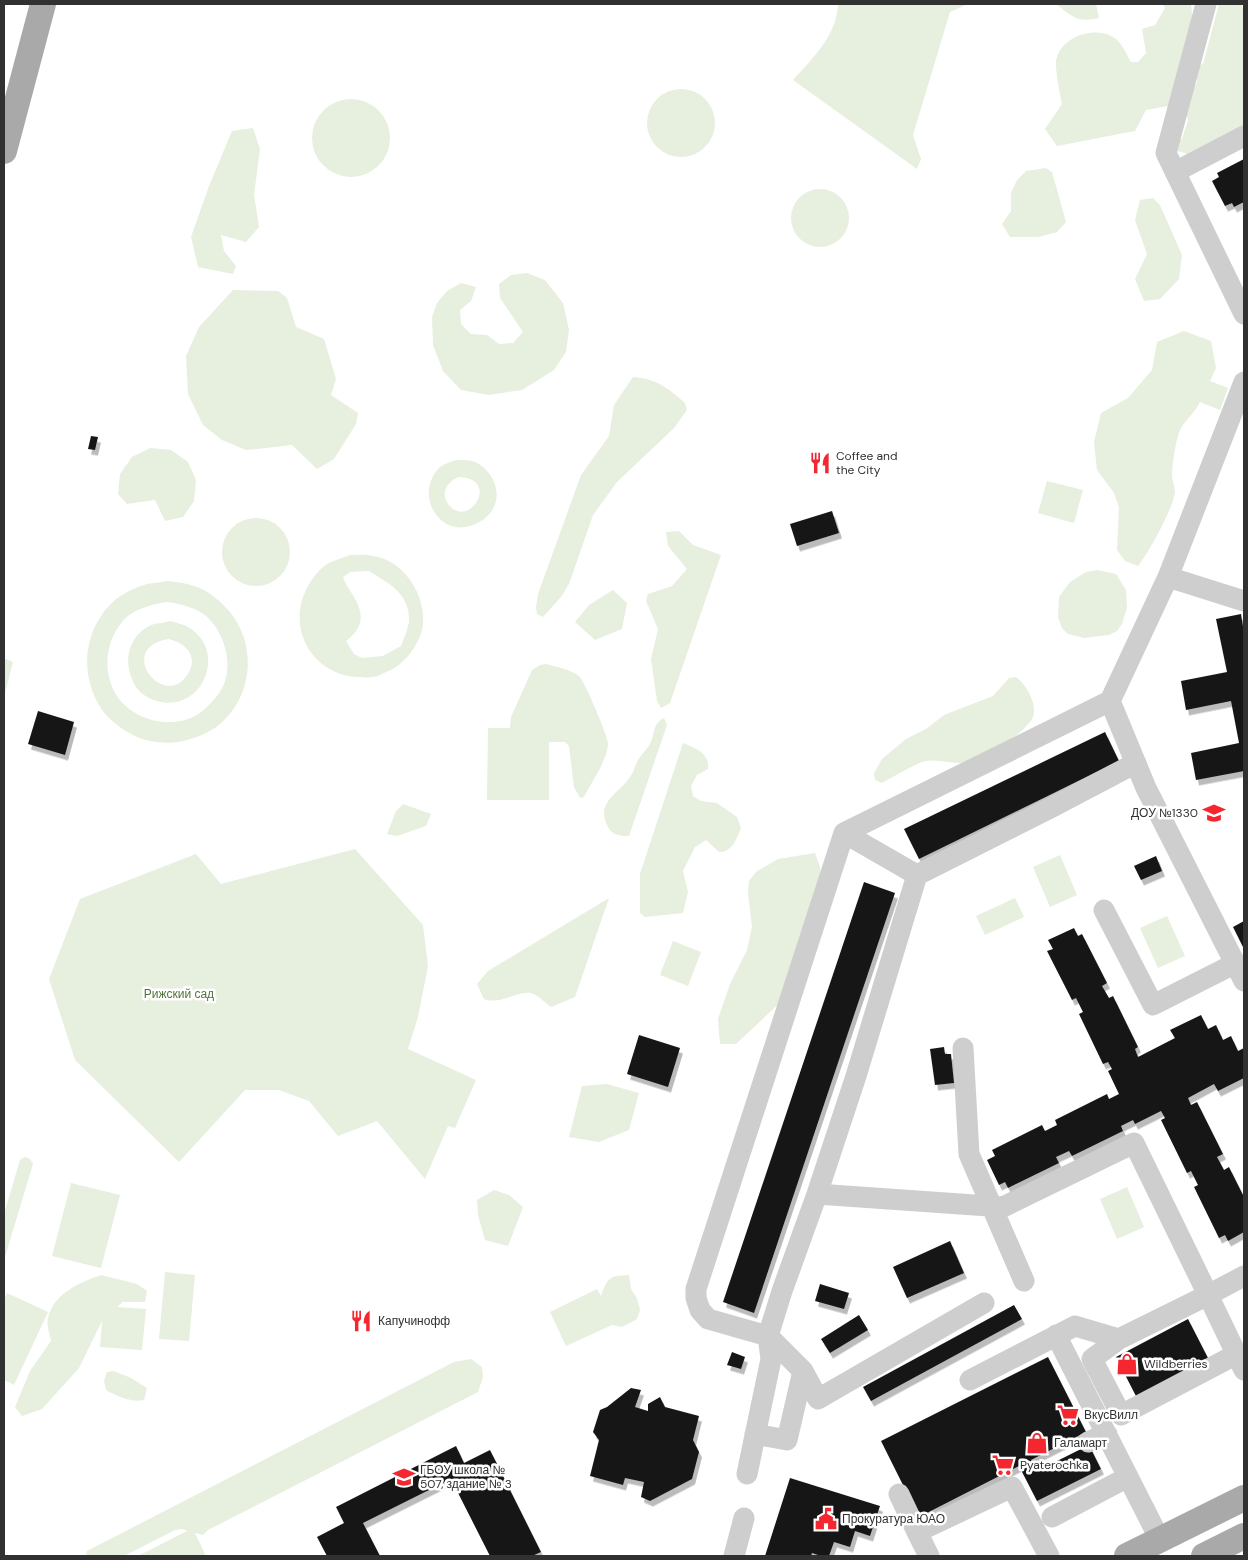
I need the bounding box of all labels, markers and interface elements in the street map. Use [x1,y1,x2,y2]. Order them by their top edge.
place label: Coffee and the City [836,448,897,478]
restaurant icon: Coffee and the City [807,450,833,476]
school or university icon: ДОУ №1330 [1201,800,1227,826]
place label: ДОУ №1330 [1131,805,1198,821]
park label: Рижский сад [144,986,214,1002]
restaurant icon: Капучинофф [348,1308,374,1334]
place label: Капучинофф [378,1313,450,1329]
shop icon: Wildberries [1114,1351,1140,1377]
place label: Wildberries [1144,1356,1208,1372]
supermarket icon: ВкусВилл [1055,1402,1081,1428]
place label: ВкусВилл [1084,1407,1138,1423]
shop icon: Галамарт [1024,1430,1050,1456]
place label: Галамарт [1054,1435,1108,1451]
supermarket icon: Pyaterochka [990,1452,1016,1478]
place label: Pyaterochka [1020,1457,1089,1473]
place label: ГБОУ школа № 507, здание № 3 [420,1462,512,1492]
school or university icon: ГБОУ школа № 507, здание № 3 [391,1464,417,1490]
public building icon: Прокуратура ЮАО [813,1506,839,1532]
place label: Прокуратура ЮАО [842,1511,945,1527]

